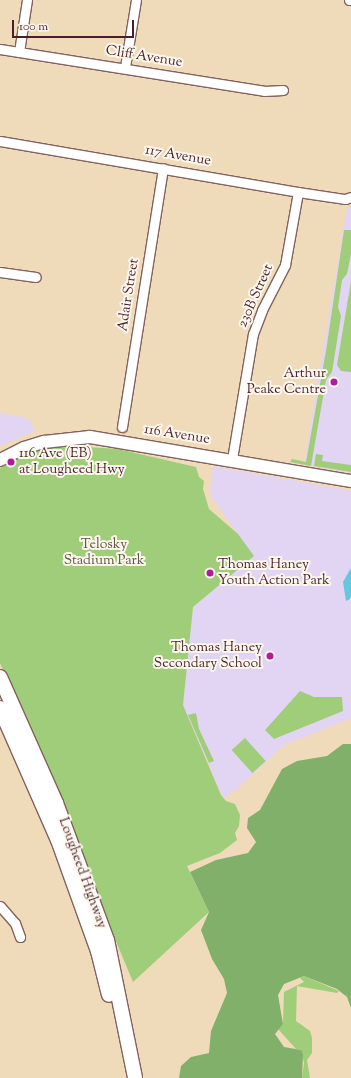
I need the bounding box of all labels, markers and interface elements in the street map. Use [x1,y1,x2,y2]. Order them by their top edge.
scale bar [14,12,136,38]
text: 100 m [19,18,48,36]
street label: Cliff Avenue [104,43,184,71]
street label: 117 Avenue [144,142,212,170]
street label: Adair Street [115,257,143,333]
street label: 230B Street [235,262,277,330]
place label: Arthur Peake Centre [247,366,326,398]
marker: Arthur Peake Centre [329,377,339,387]
street label: 116 Avenue [143,422,211,448]
place label: 116 Ave (EB) at Lougheed Hwy [19,446,125,478]
marker: 116 Ave (EB) at Lougheed Hwy [6,457,16,467]
park label: Telosky Stadium Park [64,537,144,570]
place label: Thomas Haney Youth Action Park [218,557,330,590]
marker: Thomas Haney Youth Action Park [205,568,215,578]
place label: Thomas Haney Secondary School [154,640,262,672]
marker: Thomas Haney Secondary School [265,651,275,661]
street label: Lougheed Highway [54,815,110,931]

